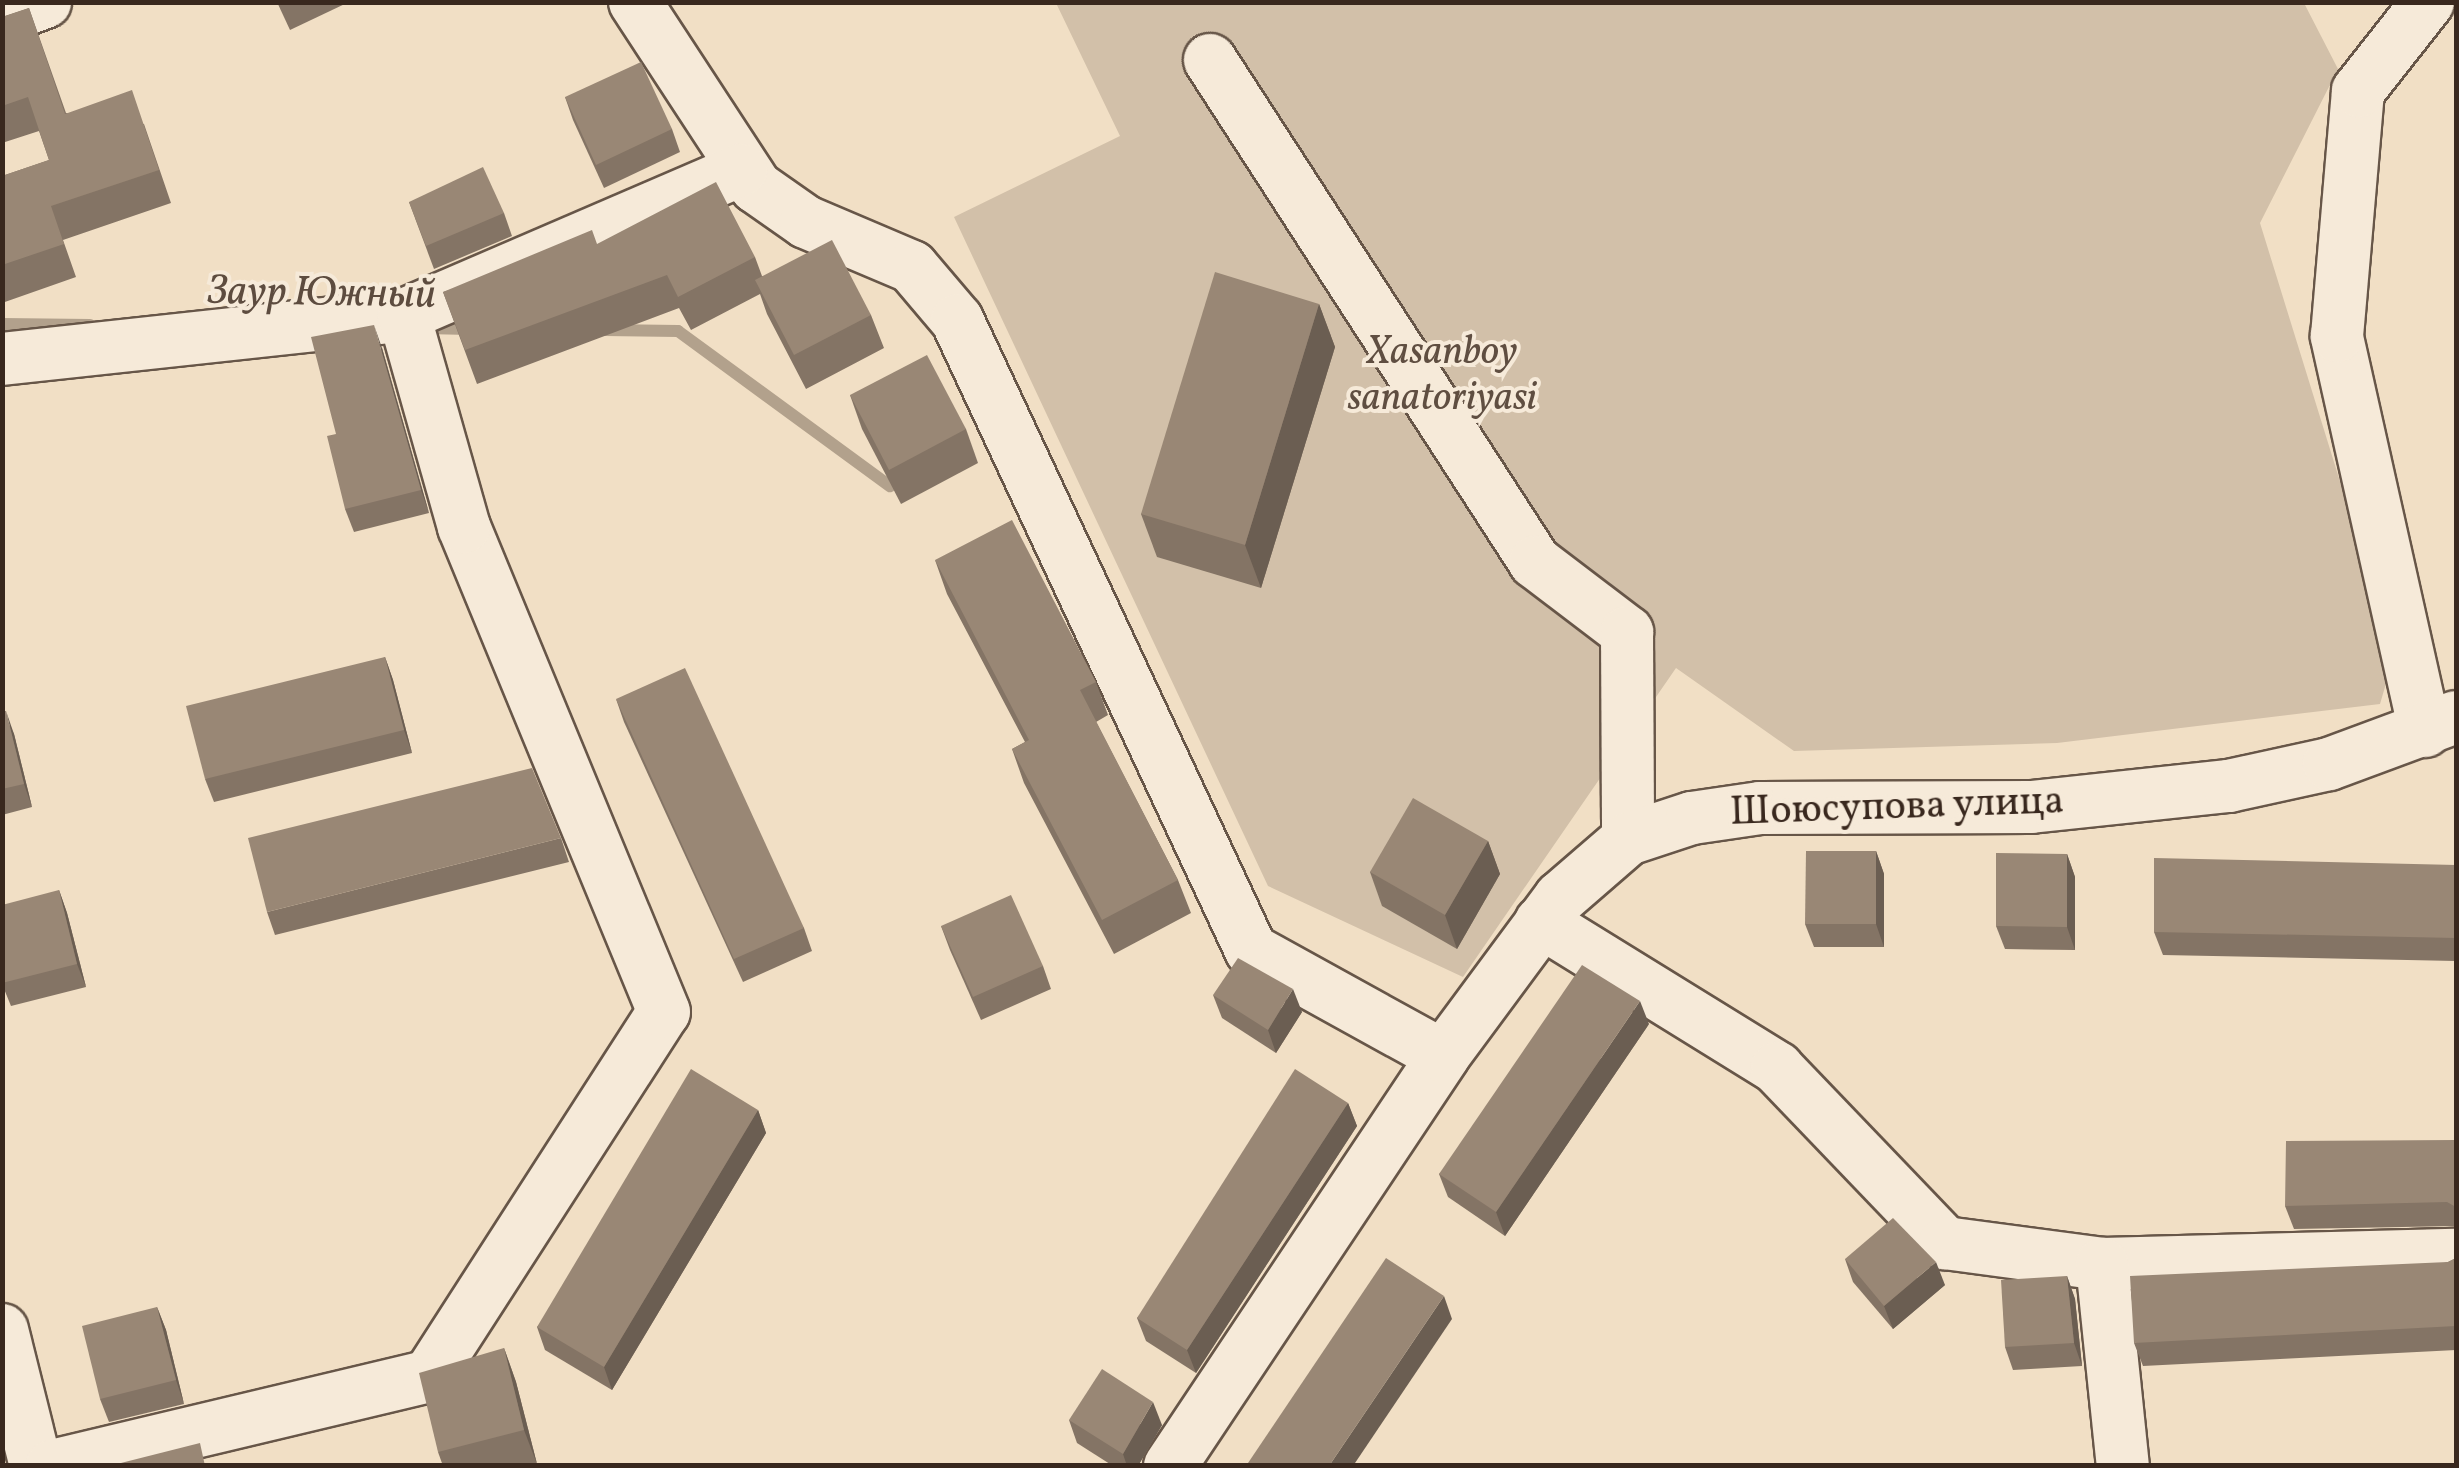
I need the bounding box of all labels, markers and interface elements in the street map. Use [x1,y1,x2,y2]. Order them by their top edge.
water label: Заур Южный [208,268,436,322]
park label: Xasanboy sanatoriyasi [1347,329,1537,423]
street label: Шоюсупова улица [1728,778,2066,838]

